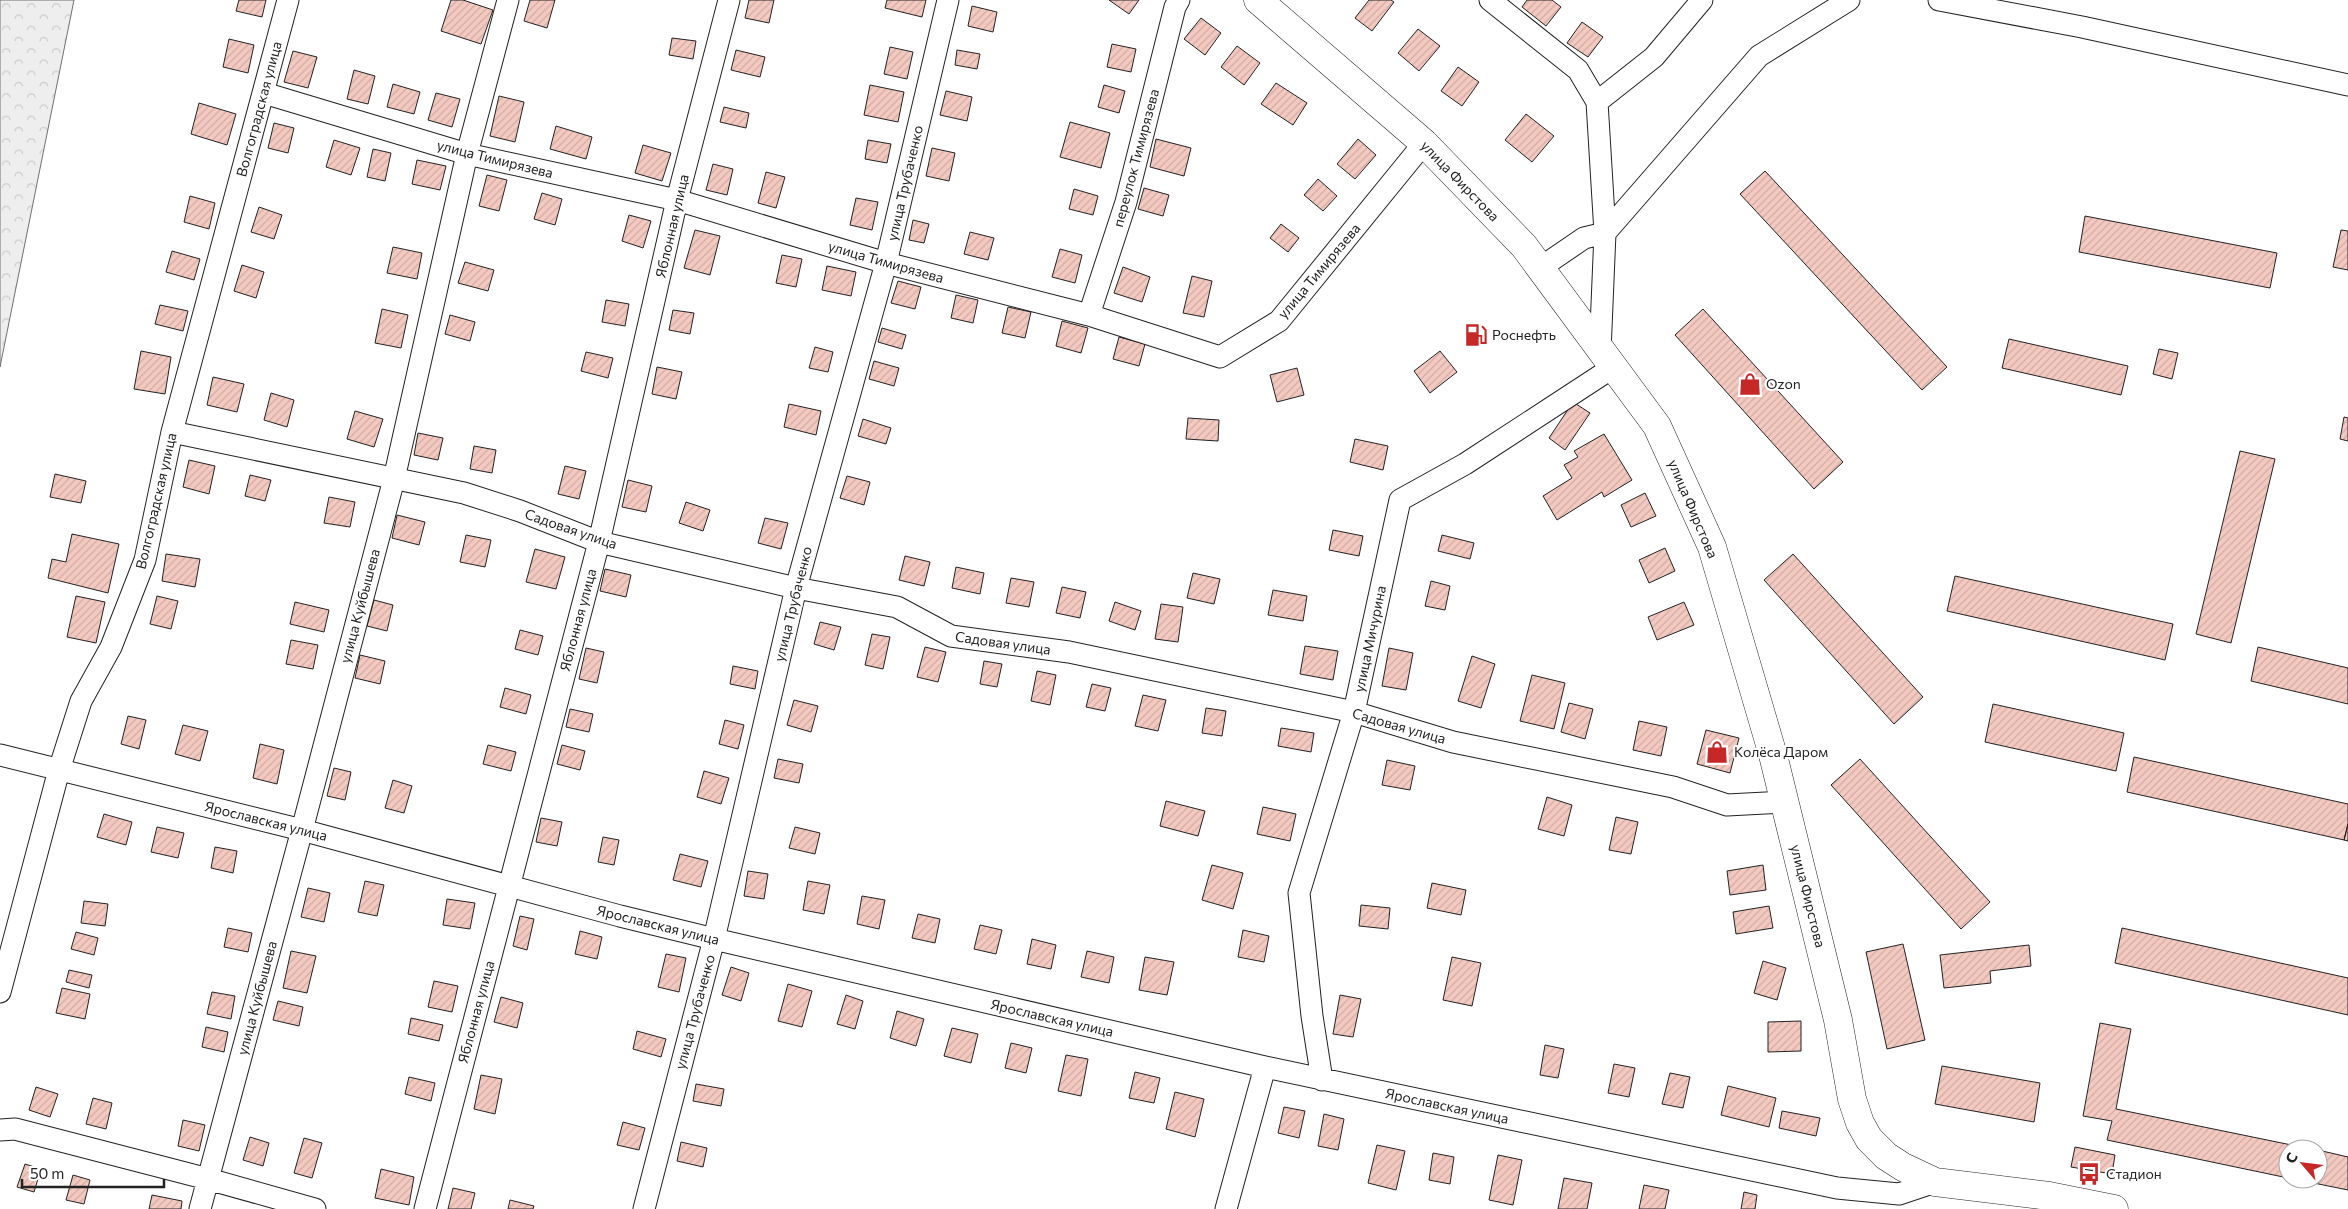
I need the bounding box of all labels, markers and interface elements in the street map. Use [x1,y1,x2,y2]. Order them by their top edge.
street label: Волгоградская улица [232,39,285,178]
street label: переулок Тимирязева [1109,87,1162,229]
street label: улица Трубаченко [883,123,926,242]
street label: улица Тимирязева [435,136,555,181]
street label: улица Фирстова [1418,137,1503,225]
street label: Яблонная улица [651,172,692,279]
street label: улица Тимирязева [1274,220,1363,322]
street label: улица Тимирязева [827,237,946,286]
fuel station icon: Роснефть [1463,322,1489,348]
place label: Роснефть [1492,326,1556,343]
shop icon: Ozon [1737,371,1763,397]
place label: Ozon [1766,375,1801,392]
street label: Волгоградская улица [132,431,179,571]
street label: улица Фирстова [1665,457,1722,561]
street label: Садовая улица [523,505,620,552]
street label: улица Трубаченко [770,545,815,663]
street label: улица Куйбышева [336,547,383,665]
street label: Яблонная улица [556,567,599,673]
street label: улица Мичурина [1350,584,1389,694]
street label: Садовая улица [954,627,1052,658]
street label: Садовая улица [1350,704,1448,747]
shop icon: Колёса Даром [1704,739,1730,765]
place label: Колёса Даром [1734,743,1828,760]
street label: Ярославская улица [203,797,329,844]
street label: улица Фирстова [1787,843,1830,949]
street label: Ярославская улица [595,901,721,948]
street label: улица Куйбышева [233,939,280,1057]
street label: улица Трубаченко [671,953,718,1071]
street label: Яблонная улица [454,959,497,1065]
street label: Ярославская улица [989,995,1115,1040]
street label: Ярославская улица [1384,1084,1510,1127]
north arrow [2278,1139,2328,1189]
text: С [2281,1149,2301,1166]
scale bar [22,1156,165,1188]
bus stop icon: Стадион [2076,1161,2102,1187]
text: 50 m [30,1164,64,1182]
place label: Стадион [2106,1165,2162,1182]

